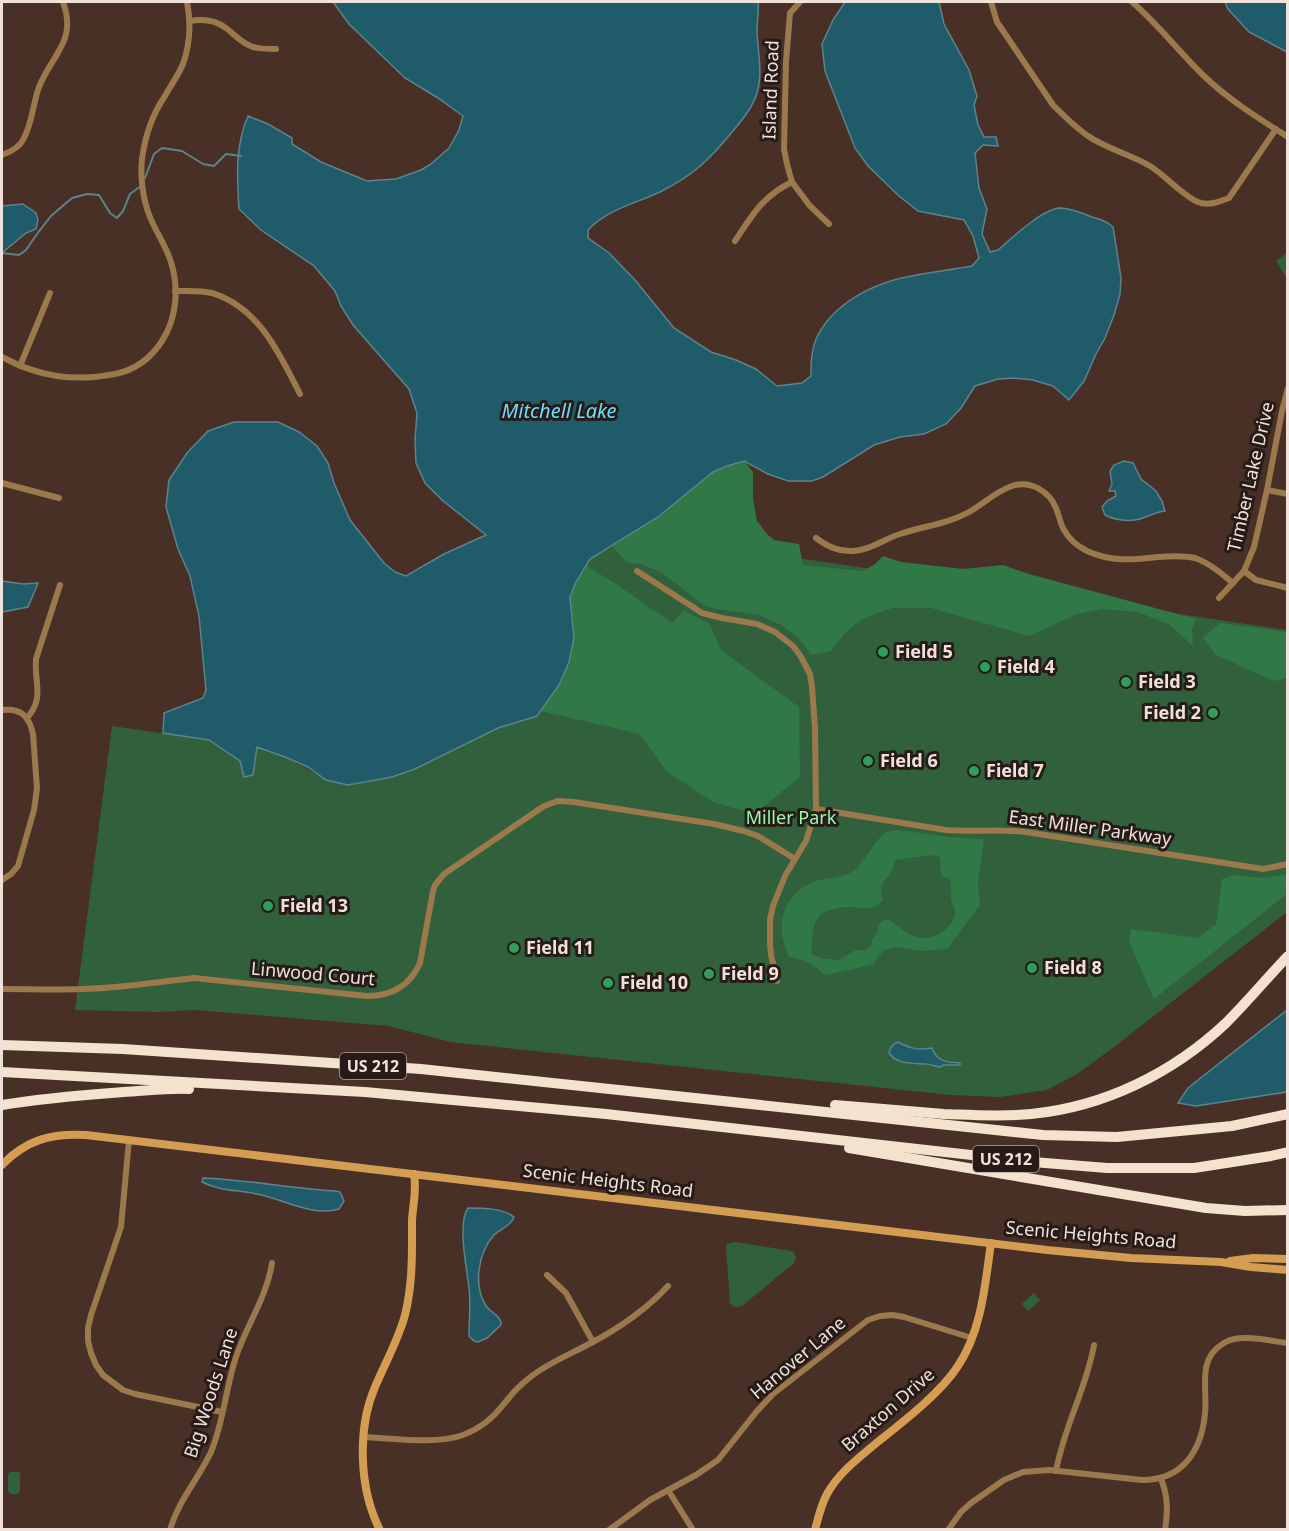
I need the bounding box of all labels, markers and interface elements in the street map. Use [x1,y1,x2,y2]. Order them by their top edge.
street label: Island Road [756,40,784,140]
water label: Mitchell Lake [501,397,617,424]
street label: Timber Lake Drive [1221,399,1279,554]
place label: Field 5 [895,639,953,663]
marker: Field 5 [876,645,890,659]
place label: Field 4 [997,654,1055,678]
marker: Field 4 [978,660,992,674]
place label: Field 3 [1138,669,1196,693]
marker: Field 3 [1119,675,1133,689]
place label: Field 2 [1143,700,1201,724]
marker: Field 2 [1206,706,1220,720]
place label: Field 6 [880,748,938,772]
marker: Field 6 [861,754,875,768]
place label: Field 7 [986,758,1044,782]
marker: Field 7 [967,764,981,778]
street label: East Miller Parkway [1007,804,1174,850]
park label: Miller Park [746,805,837,829]
place label: Field 13 [280,893,348,917]
marker: Field 13 [261,899,275,913]
place label: Field 11 [526,935,594,959]
marker: Field 11 [507,941,521,955]
place label: Field 8 [1044,955,1102,979]
street label: Linwood Court [250,956,376,990]
place label: Field 9 [721,961,779,985]
marker: Field 8 [1025,961,1039,975]
marker: Field 9 [702,967,716,981]
place label: Field 10 [620,970,688,994]
marker: Field 10 [601,976,615,990]
road number: US 212 [340,1053,406,1079]
road number: US 212 [973,1146,1039,1172]
street label: Scenic Heights Road [522,1158,695,1202]
street label: Scenic Heights Road [1005,1215,1177,1253]
street label: Hanover Lane [745,1310,850,1404]
street label: Big Woods Lane [178,1325,242,1461]
street label: Braxton Drive [836,1362,939,1456]

